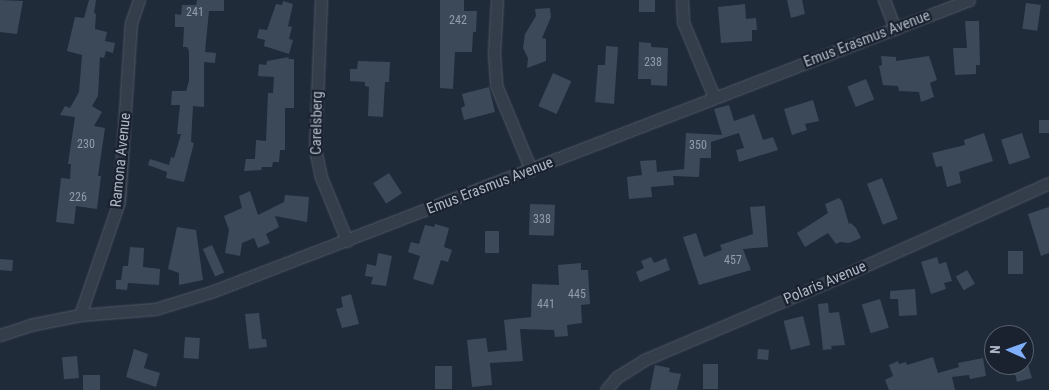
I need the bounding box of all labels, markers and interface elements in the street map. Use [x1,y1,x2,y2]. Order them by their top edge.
house number: 241 [186,6,204,20]
street label: Emus Erasmus Avenue [801,7,933,71]
house number: 242 [449,14,467,28]
house number: 238 [644,56,662,70]
street label: Carelsberg [307,91,327,155]
street label: Ramona Avenue [107,112,135,208]
house number: 230 [77,138,95,152]
house number: 350 [689,139,707,153]
street label: Emus Erasmus Avenue [424,154,556,218]
house number: 226 [69,191,87,205]
house number: 338 [533,213,551,227]
house number: 457 [724,254,742,268]
street label: Polaris Avenue [781,258,869,308]
house number: 445 [568,288,586,302]
house number: 441 [537,298,555,312]
north arrow [984,325,1034,375]
text: N [987,345,1003,354]

